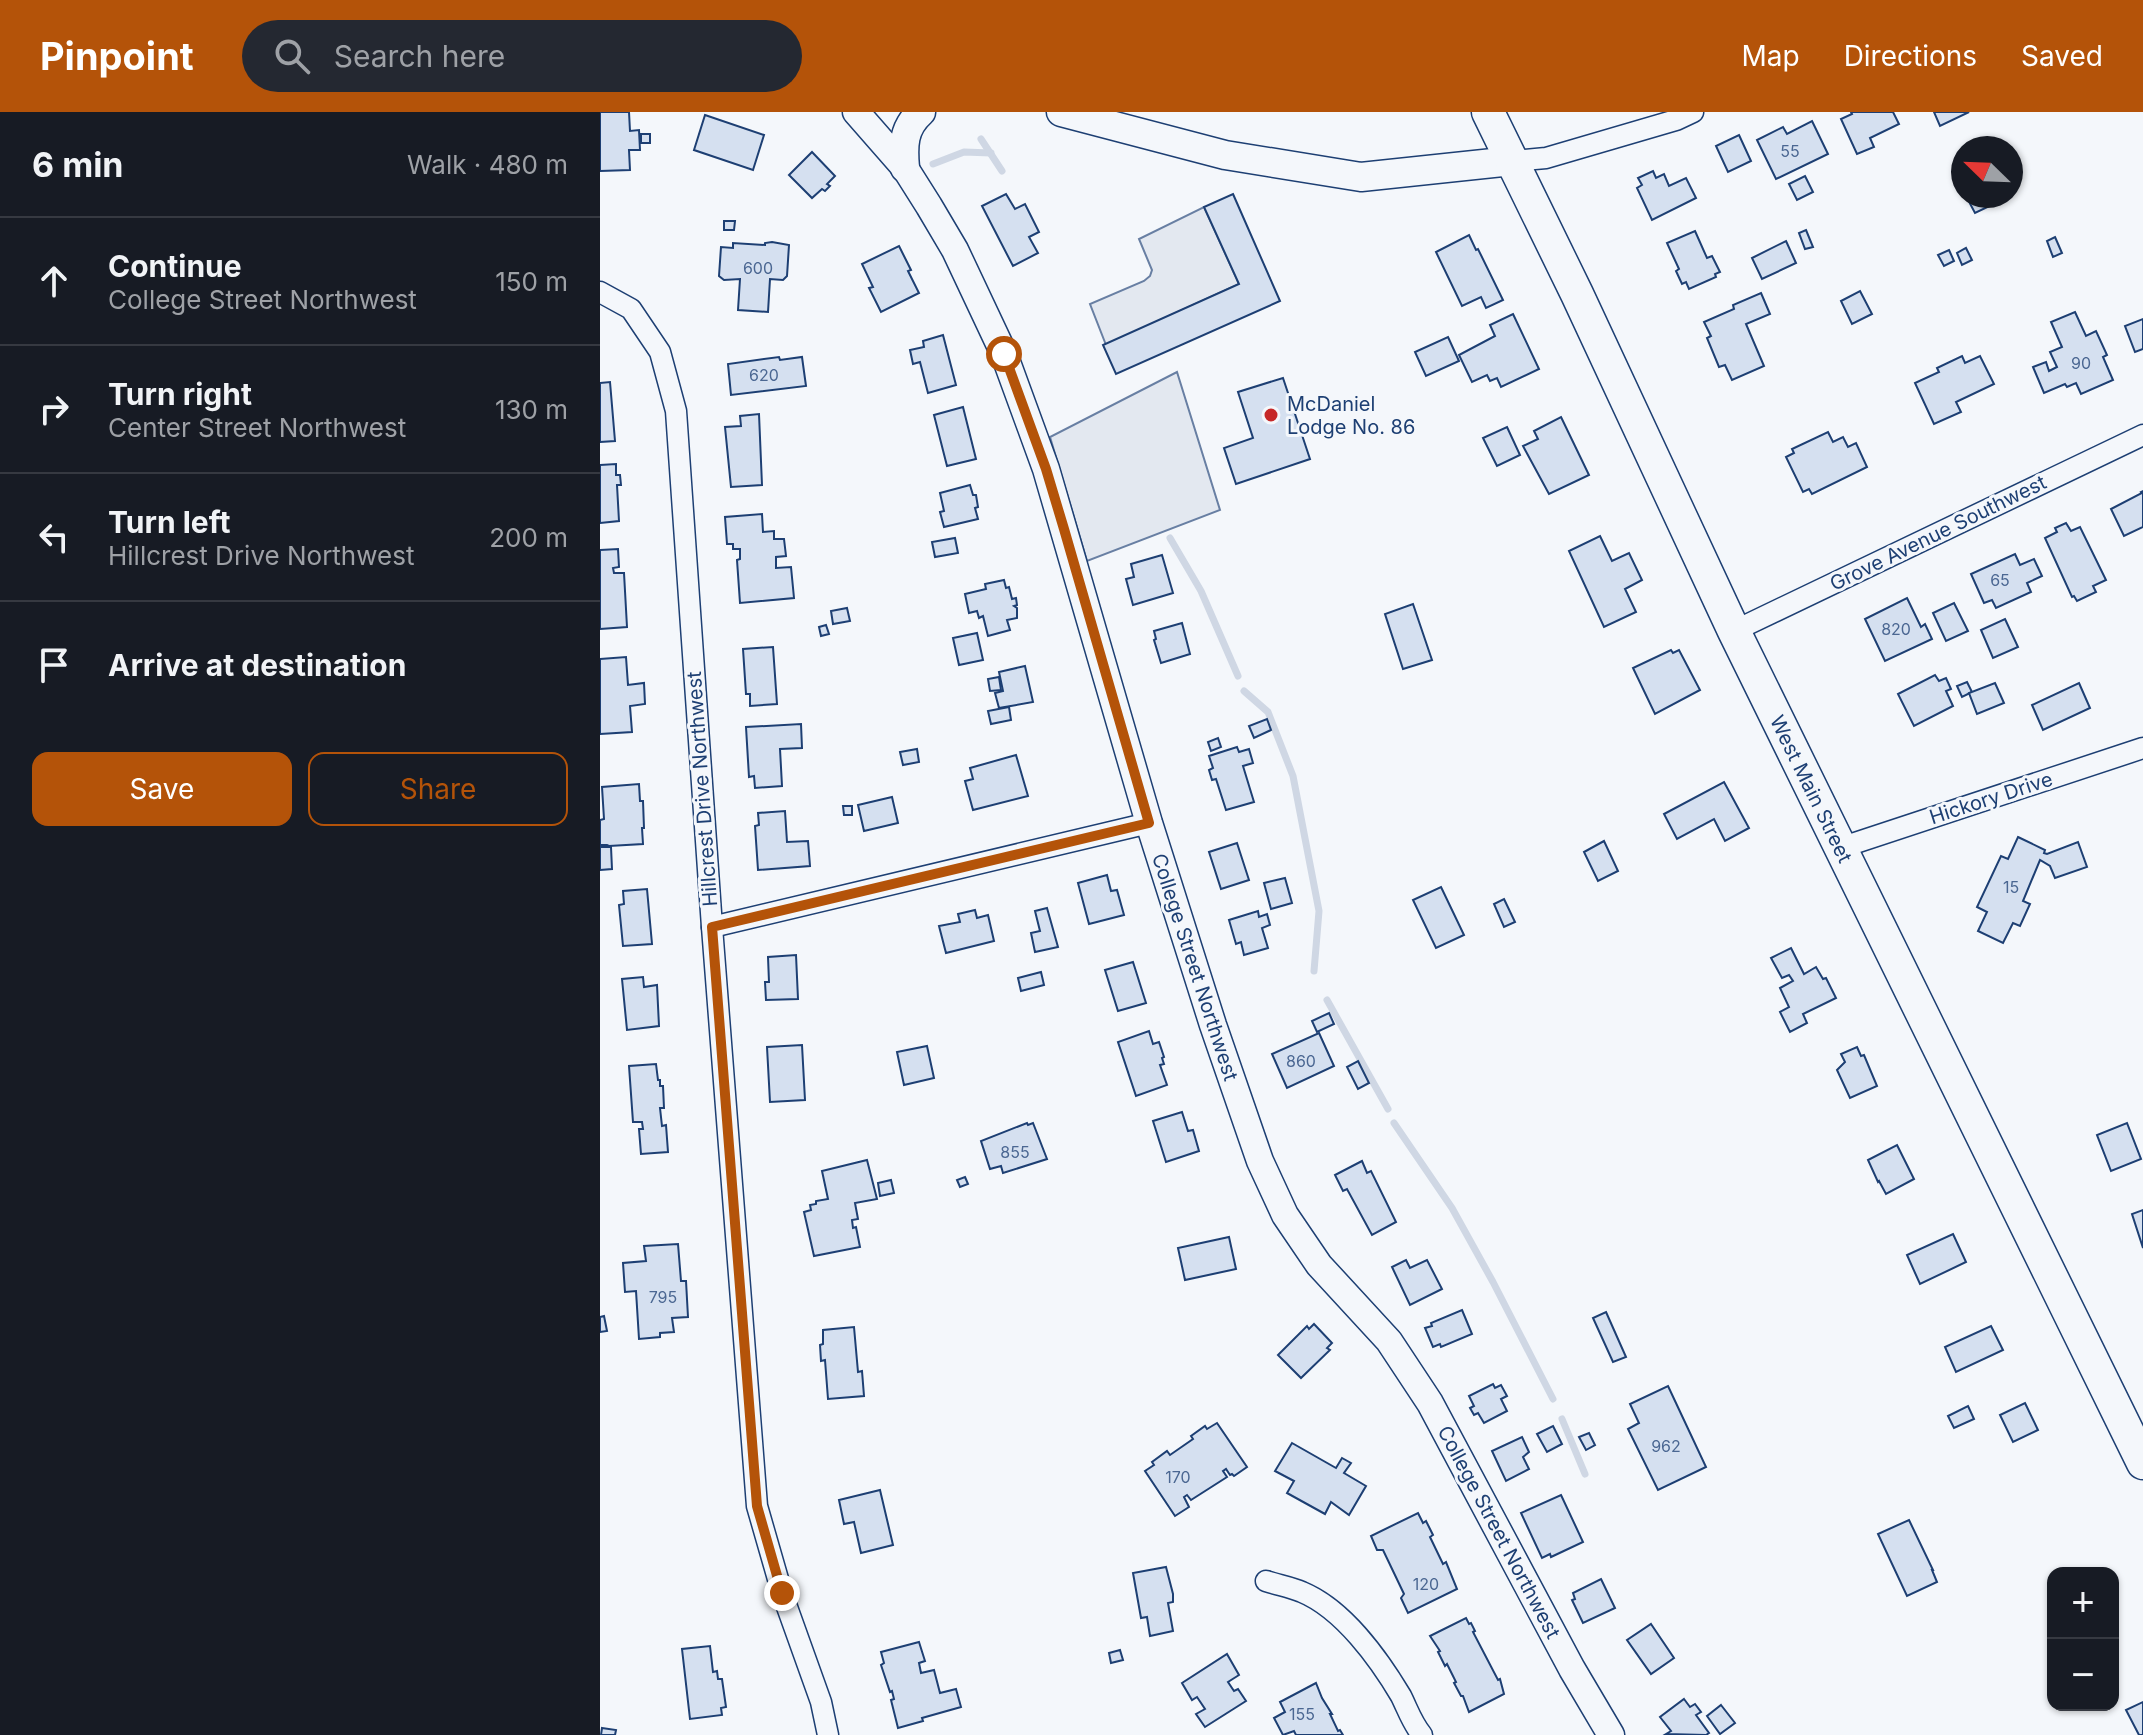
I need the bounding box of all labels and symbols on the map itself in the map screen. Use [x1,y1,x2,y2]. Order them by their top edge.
north arrow [1951,136,2023,208]
house number: 55 [1780,141,1800,161]
house number: 600 [743,258,773,278]
route start [986,336,1022,372]
house number: 90 [2071,353,2091,373]
house number: 620 [749,365,779,385]
place label: McDaniel Lodge No. 86 [1287,392,1415,439]
marker: McDaniel Lodge No. 86 [1262,406,1280,424]
street label: Grove Avenue Southwest [1826,470,2050,596]
house number: 65 [1990,570,2010,590]
house number: 820 [1881,619,1911,639]
street label: Hillcrest Drive Northwest [682,670,722,907]
street label: West Main Street [1765,711,1857,867]
street label: Hickory Drive [1926,767,2056,829]
street label: College Street Northwest [1147,850,1243,1084]
house number: 15 [2003,877,2019,897]
house number: 860 [1286,1051,1316,1071]
house number: 855 [1000,1142,1030,1162]
house number: 795 [649,1287,677,1307]
street label: College Street Northwest [1433,1421,1566,1643]
house number: 962 [1651,1436,1681,1456]
house number: 170 [1165,1467,1191,1487]
house number: 120 [1413,1574,1439,1594]
route end [764,1575,800,1611]
house number: 155 [1289,1704,1315,1724]

